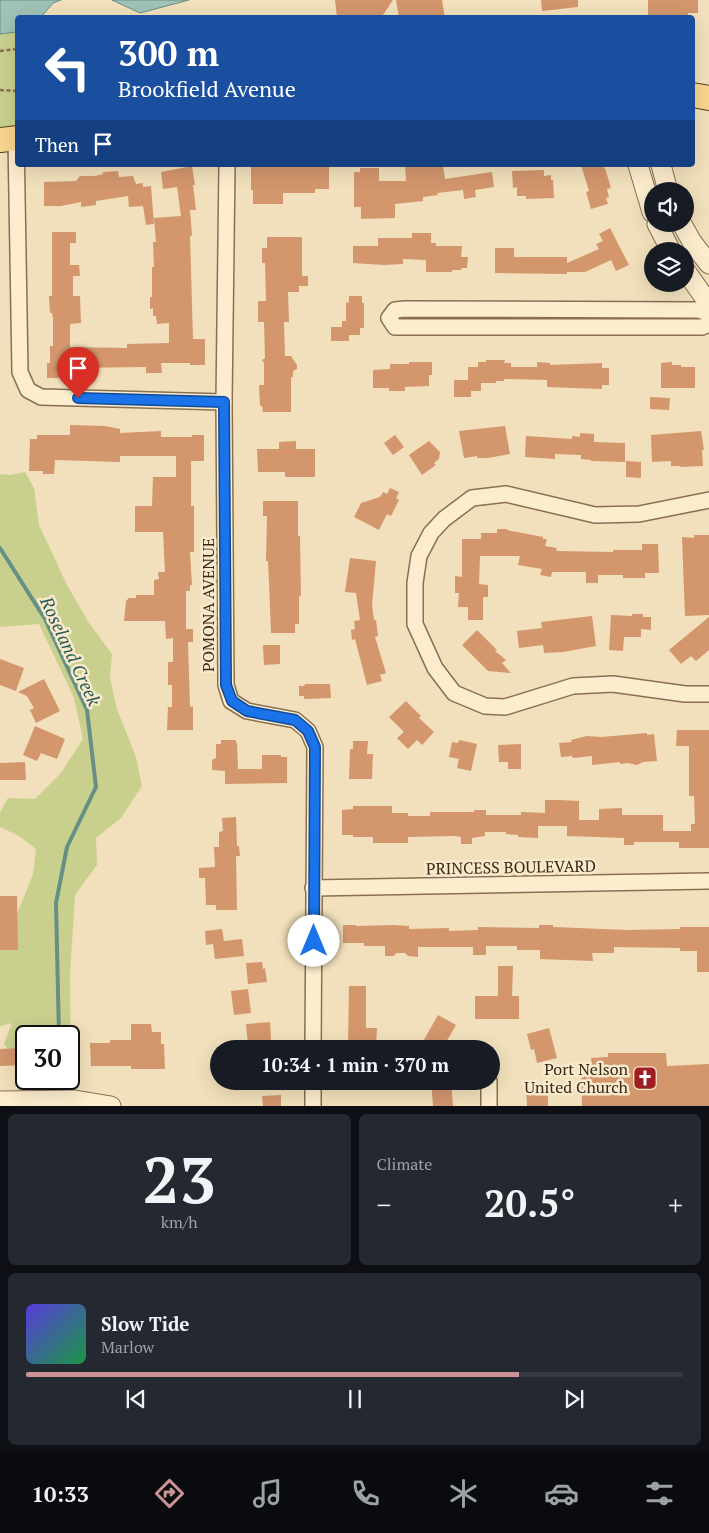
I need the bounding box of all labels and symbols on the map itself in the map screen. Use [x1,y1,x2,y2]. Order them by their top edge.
pin [57,347,99,398]
street label: POMONA AVENUE [197,538,219,672]
water label: Roseland Creek [35,592,107,710]
street label: PRINCESS BOULEVARD [426,855,596,879]
position arrow [287,914,339,966]
speed limit sign: 30 [15,1025,80,1090]
place label: Port Nelson United Church [524,1058,629,1098]
church icon: Port Nelson United Church [632,1065,658,1091]

